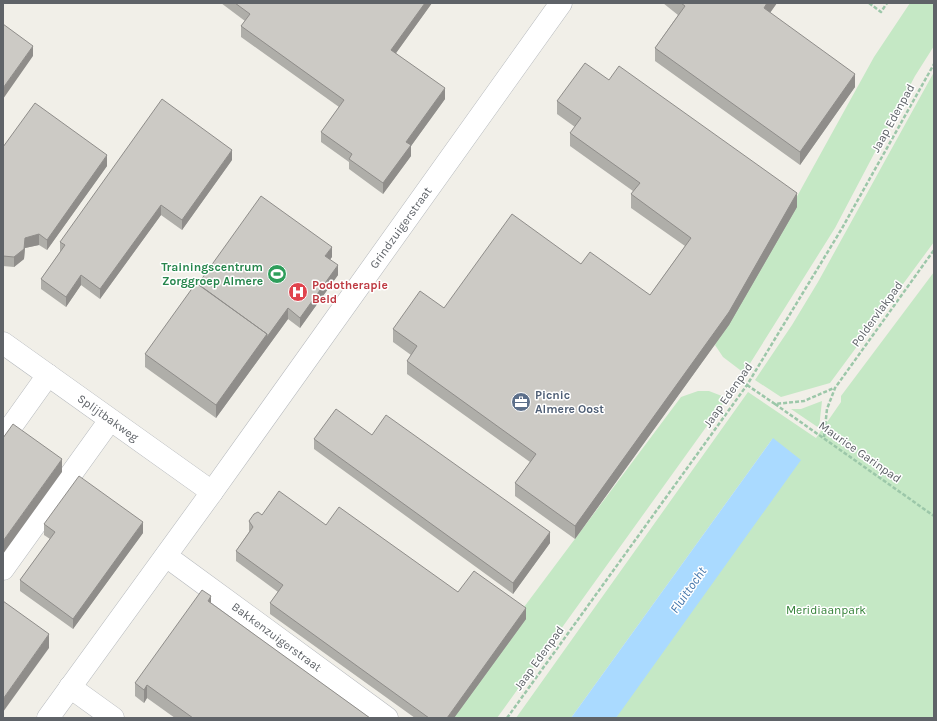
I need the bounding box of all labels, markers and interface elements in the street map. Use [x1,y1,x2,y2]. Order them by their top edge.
street label: Jaap Edenpad [868,81,918,155]
street label: Grindzuigerstraat [367,184,435,271]
place label: Trainingscentrum Zorggroep Almere [161,260,263,288]
sports icon: Trainingscentrum Zorggroep Almere [266,263,288,285]
place label: Podotherapie Beld [312,278,388,306]
street label: Poldervlakpad [849,278,905,350]
hospital icon: Podotherapie Beld [287,281,309,303]
street label: Jaap Edenpad [700,360,756,430]
place label: Picnic Almere Oost [535,388,604,416]
street label: Splijtbakweg [75,391,141,445]
office icon: Picnic Almere Oost [510,391,532,413]
street label: Maurice Garinpad [816,418,904,486]
water label: Fluittocht [667,564,710,616]
street label: Bakkenzuigerstraat [229,599,324,675]
park label: Meridiaanpark [786,603,866,617]
street label: Jaap Edenpad [511,623,567,693]

